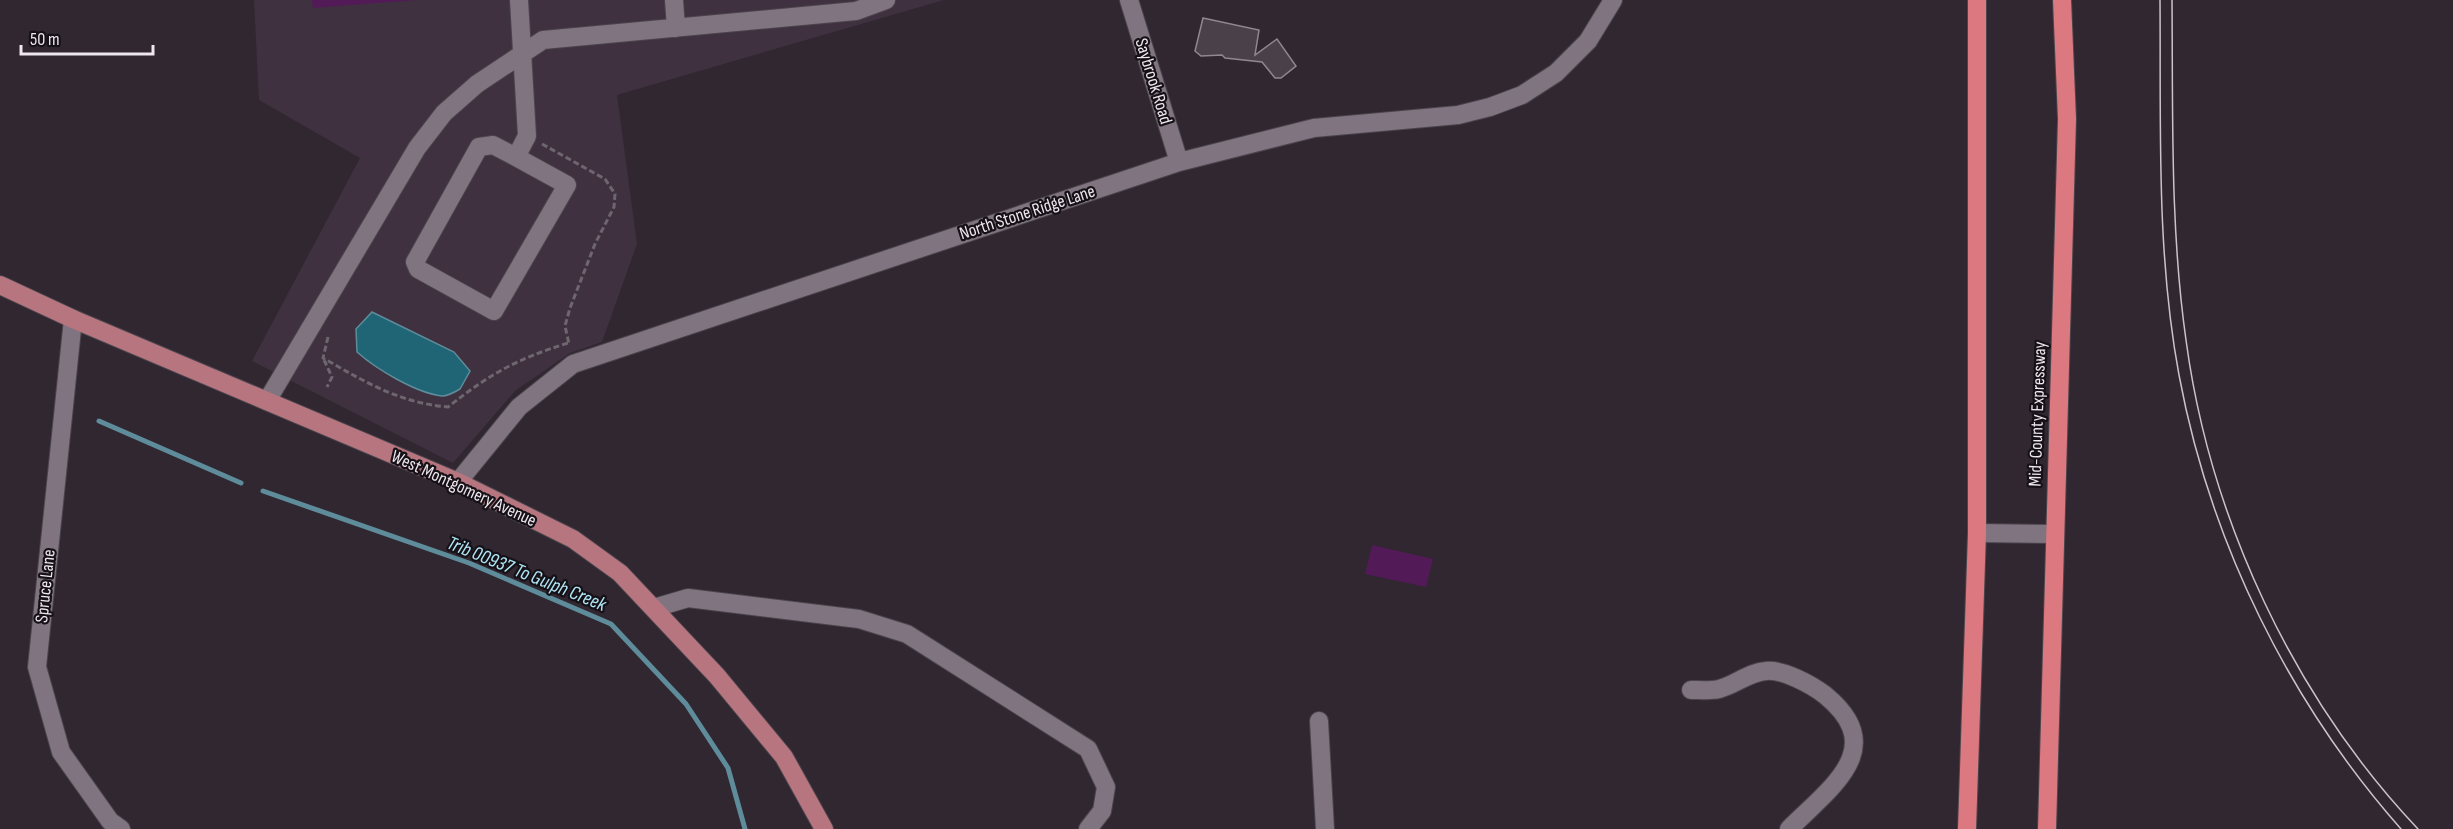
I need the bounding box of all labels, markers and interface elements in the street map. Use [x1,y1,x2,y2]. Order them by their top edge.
scale bar [21,18,153,56]
text: 50 m [30,29,60,50]
street label: Saybrook Road [1131,36,1176,127]
street label: North Stone Ridge Lane [957,181,1098,244]
street label: Mid-County Expressway [2024,341,2051,487]
street label: West Montgomery Avenue [388,446,540,531]
water label: Trib 00937 To Gulph Creek [444,531,610,617]
street label: Spruce Lane [31,548,60,624]

